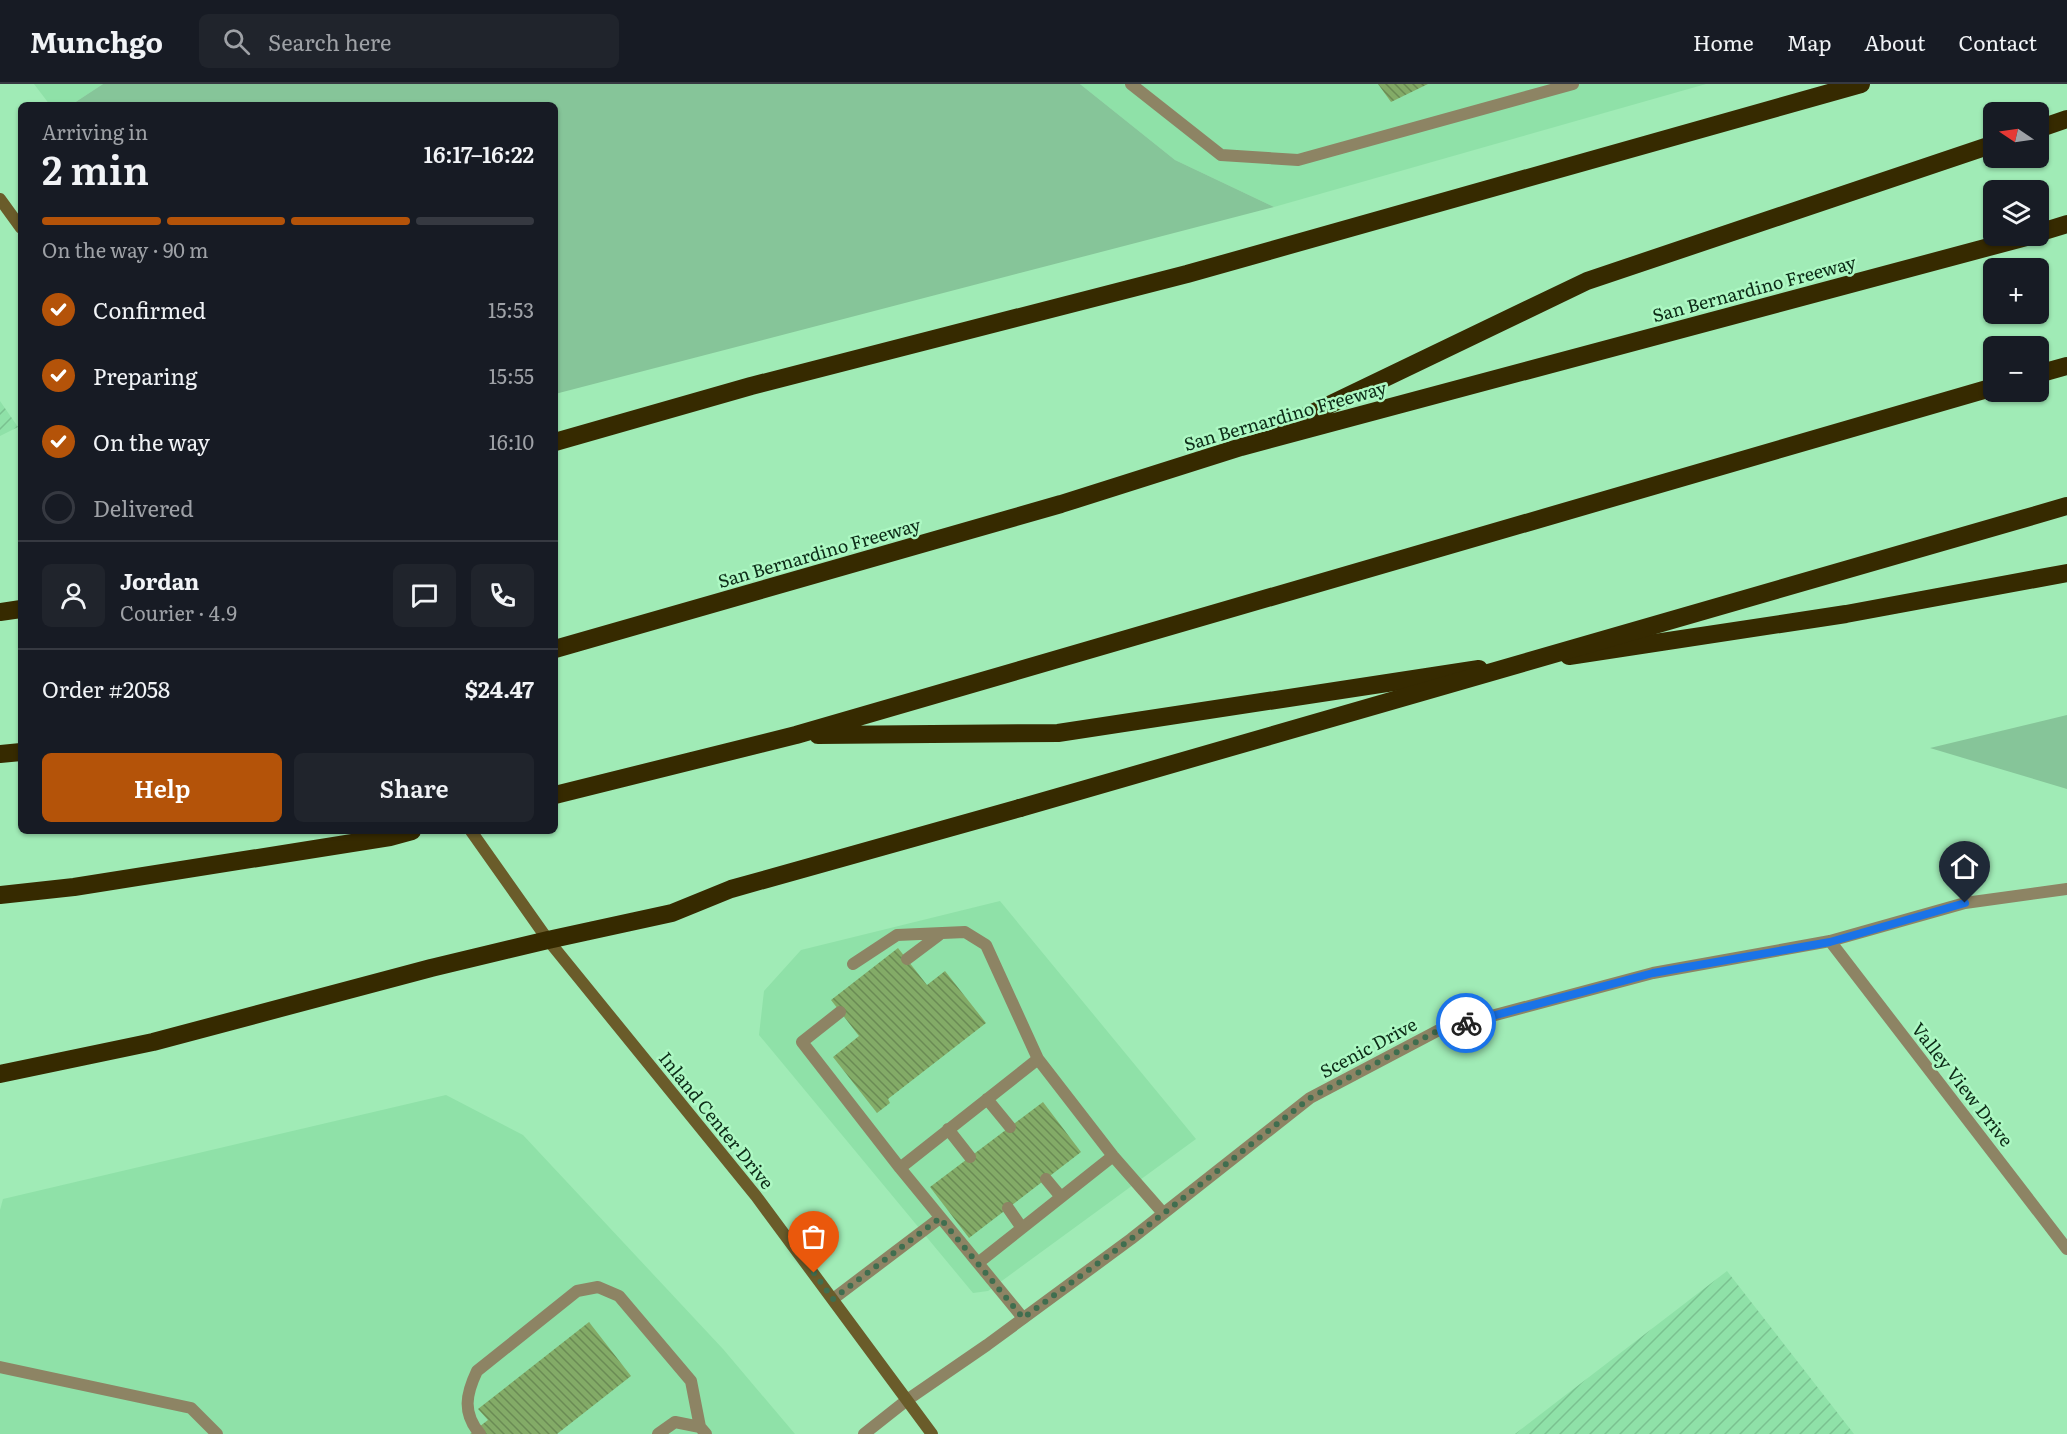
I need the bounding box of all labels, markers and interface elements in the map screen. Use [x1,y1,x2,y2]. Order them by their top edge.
search box [199,14,619,68]
text: Munchgo [30,20,163,62]
icon: search [220,25,253,58]
text: Search here [268,25,391,58]
text: Home [1693,26,1754,57]
text: Map [1787,26,1831,57]
text: About [1864,26,1926,57]
text: Contact [1959,26,2037,57]
north arrow [1983,102,2049,168]
map controls [1983,102,2049,402]
text: Arriving in [42,116,148,146]
text: 16:17–16:22 [424,137,534,170]
text: 2 min [42,139,149,197]
button: layers [1983,180,2049,246]
text: On the way · 90 m [42,234,208,264]
street label: San Bernardino Freeway [1649,248,1859,328]
button: + [1983,258,2049,324]
icon: check [42,293,75,326]
text: Confirmed [93,293,206,326]
text: 15:53 [488,294,534,324]
button: − [1983,336,2049,402]
icon: check [42,359,75,392]
text: Preparing [93,359,197,392]
text: 15:55 [489,360,534,390]
street label: San Bernardino Freeway [1180,373,1390,457]
icon: check [42,425,75,458]
text: On the way [93,425,210,458]
text: 16:10 [489,426,534,456]
text: Delivered [93,491,194,524]
street label: San Bernardino Freeway [714,510,924,594]
button: person [42,564,105,627]
text: Jordan [120,564,199,597]
button: chat [393,564,456,627]
button: phone [471,564,534,627]
text: Courier · 4.9 [120,597,237,627]
text: Order #2058 [42,672,170,705]
text: $24.47 [465,672,534,705]
button: Help [42,753,282,822]
button: Share [294,753,534,822]
pin [1939,841,1990,903]
icon: home [1948,850,1981,883]
courier [1436,993,1496,1053]
icon: bike [1450,1007,1483,1040]
street label: Scenic Drive [1315,1010,1421,1084]
street label: Valley View Drive [1906,1016,2020,1152]
street label: Inland Center Drive [653,1045,781,1195]
pin [788,1211,839,1273]
icon: bag [797,1220,830,1253]

